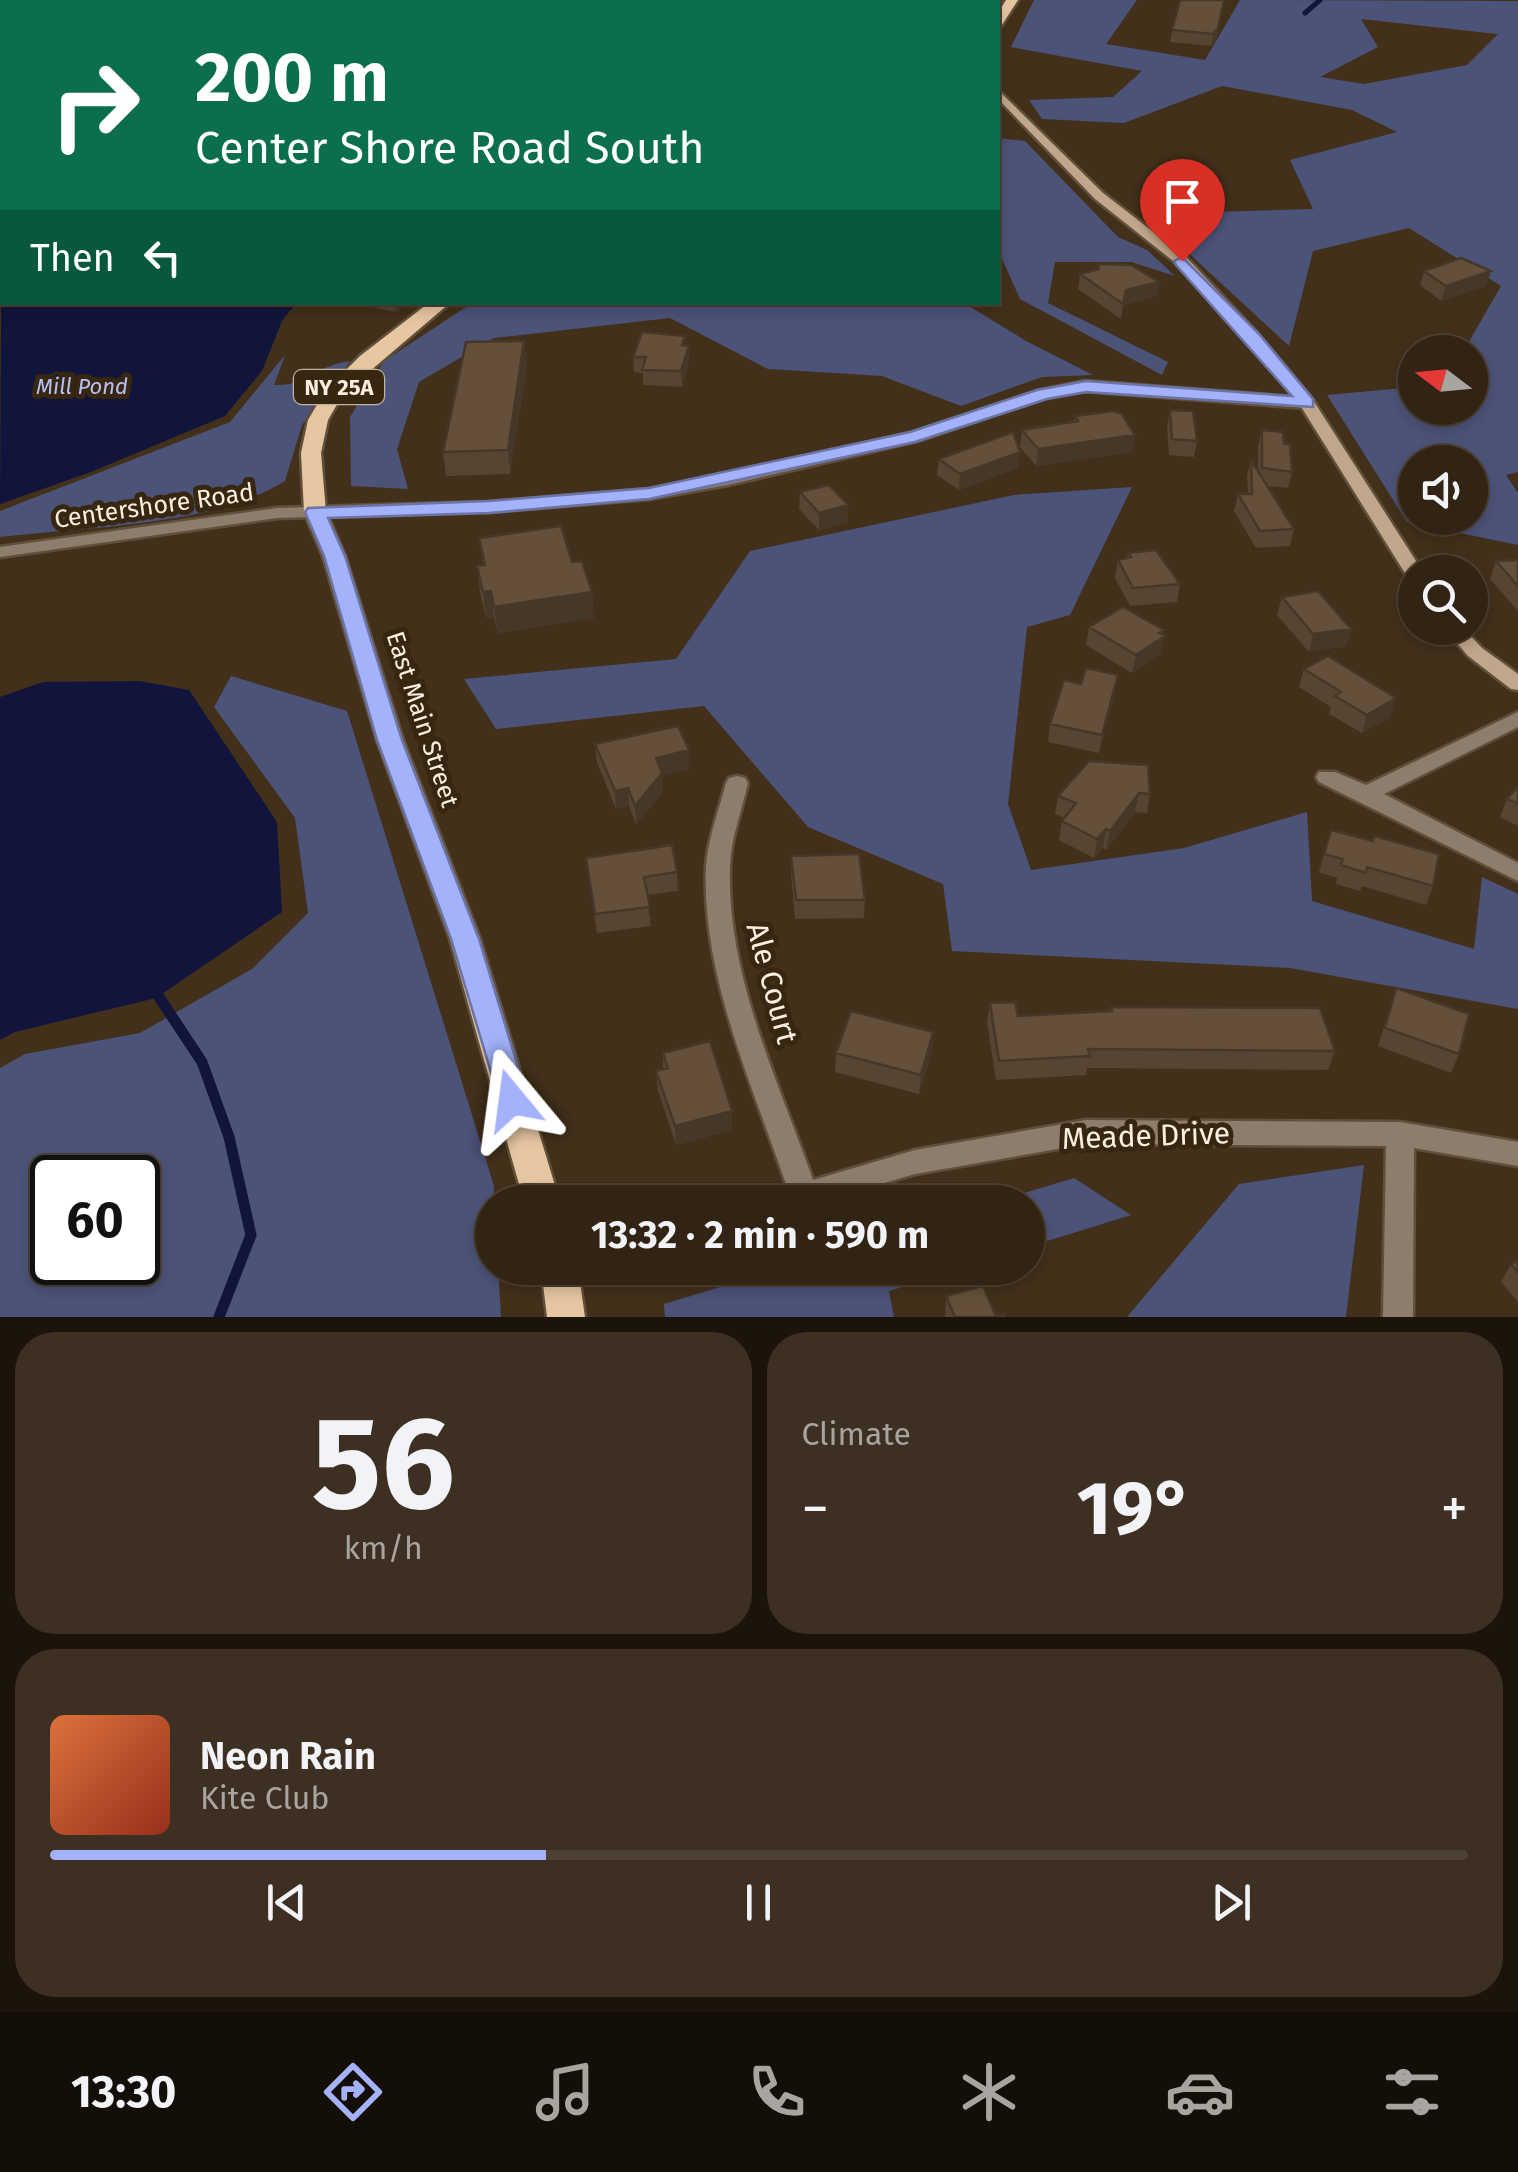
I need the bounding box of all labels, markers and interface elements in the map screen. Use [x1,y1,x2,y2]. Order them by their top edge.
text: 200 m [195,36,389,120]
icon: right [30,40,160,170]
text: Center Shore Road South [195,121,705,175]
pin [1140,159,1225,262]
icon: arrive [1155,174,1210,229]
icon: left [135,230,190,285]
text: Then [30,235,115,281]
north arrow [1398,335,1488,425]
map controls [1398,335,1488,645]
road number: NY 25A [294,370,384,404]
water label: Mill Pond [36,373,128,400]
button: sound [1398,445,1488,535]
street label: Centershore Road [52,477,256,535]
button: search [1398,555,1488,645]
street label: East Main Street [380,628,465,812]
street label: Ale Court [739,919,805,1048]
position arrow [460,1048,564,1152]
street label: Meade Drive [1061,1115,1231,1157]
speed limit sign: 60 [30,1155,160,1285]
text: 13:32 · 2 min · 590 m [591,1212,929,1258]
text: 56 [312,1386,455,1542]
text: Climate [802,1415,911,1453]
text: 19° [1077,1464,1193,1554]
text: − [802,1476,829,1542]
text: + [1441,1476,1468,1542]
text: km/h [344,1529,423,1567]
text: Neon Rain [200,1733,376,1779]
text: Kite Club [200,1779,329,1817]
icon: previous [259,1875,314,1930]
icon: pause [731,1875,786,1930]
icon: next [1204,1875,1259,1930]
icon: directions [318,2057,388,2127]
icon: music [530,2057,600,2127]
icon: phone [742,2057,812,2127]
icon: climate [954,2057,1024,2127]
icon: car [1165,2057,1235,2127]
icon: filters [1377,2057,1447,2127]
text: 13:30 [71,2065,176,2119]

